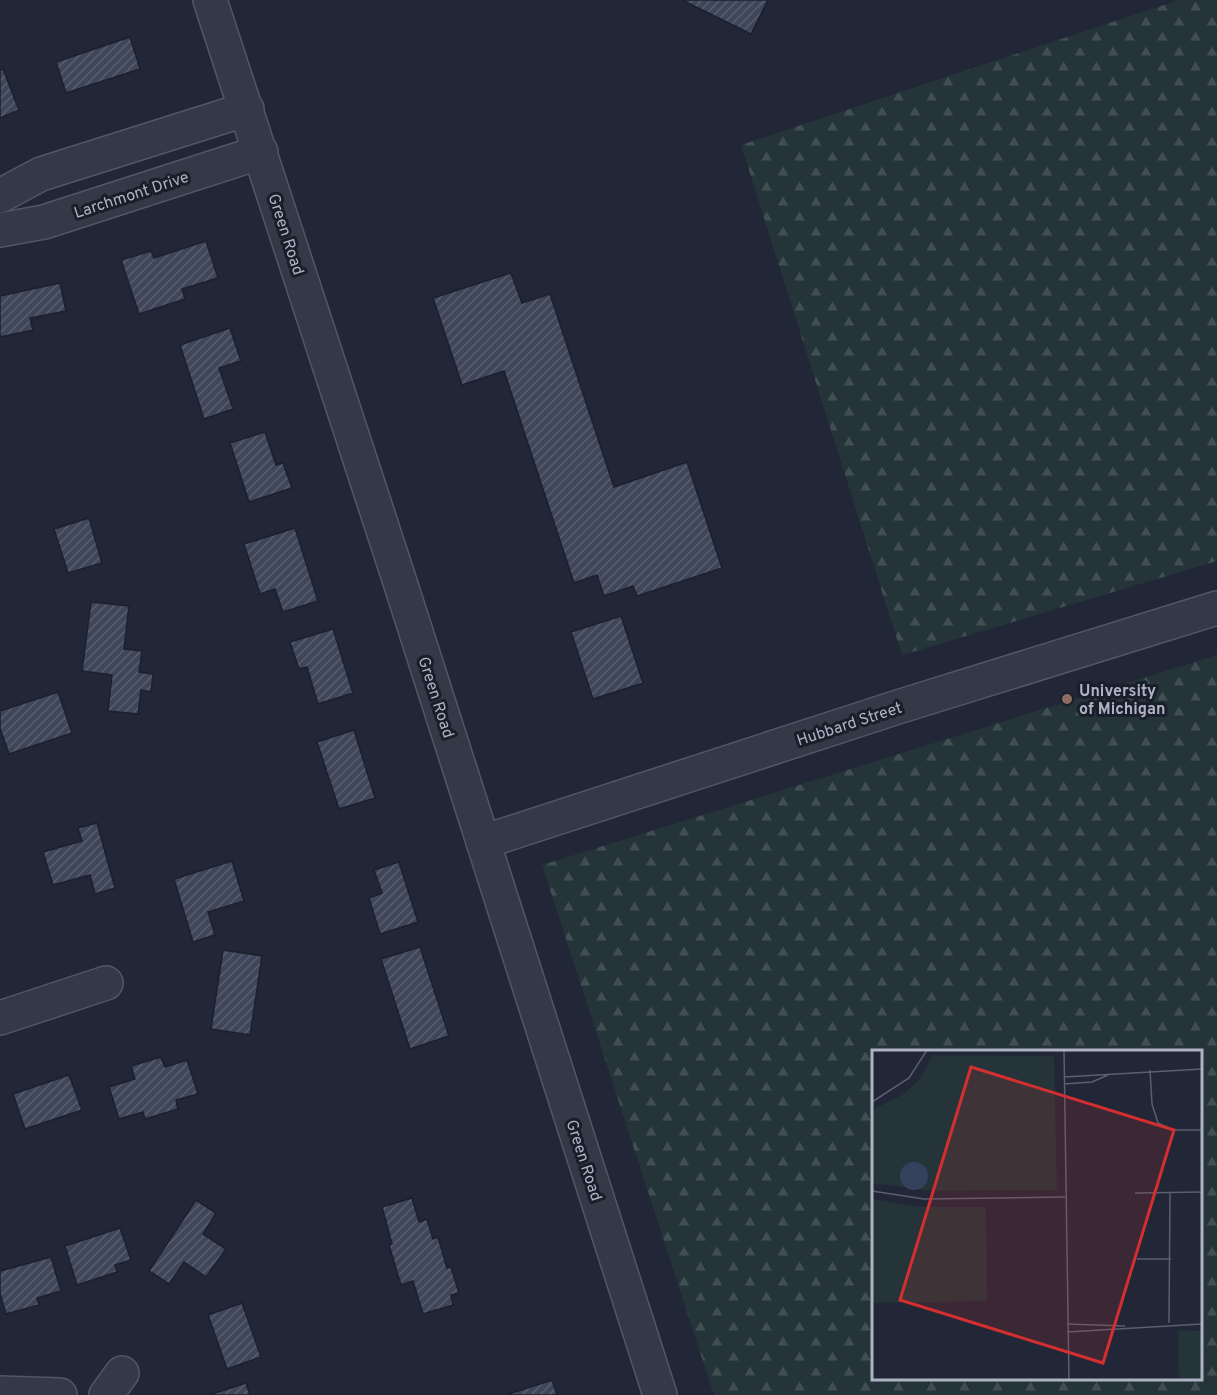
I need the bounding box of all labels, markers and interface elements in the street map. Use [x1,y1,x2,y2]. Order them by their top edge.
street label: Larchmont Drive [72,168,192,224]
street label: Green Road [263,191,308,278]
street label: Green Road [413,654,458,741]
place label: University of Michigan [1079,682,1166,720]
marker: University of Michigan [1060,692,1074,706]
street label: Hubbard Street [794,698,905,751]
inset map [872,1050,1202,1380]
street label: Green Road [561,1117,606,1204]

